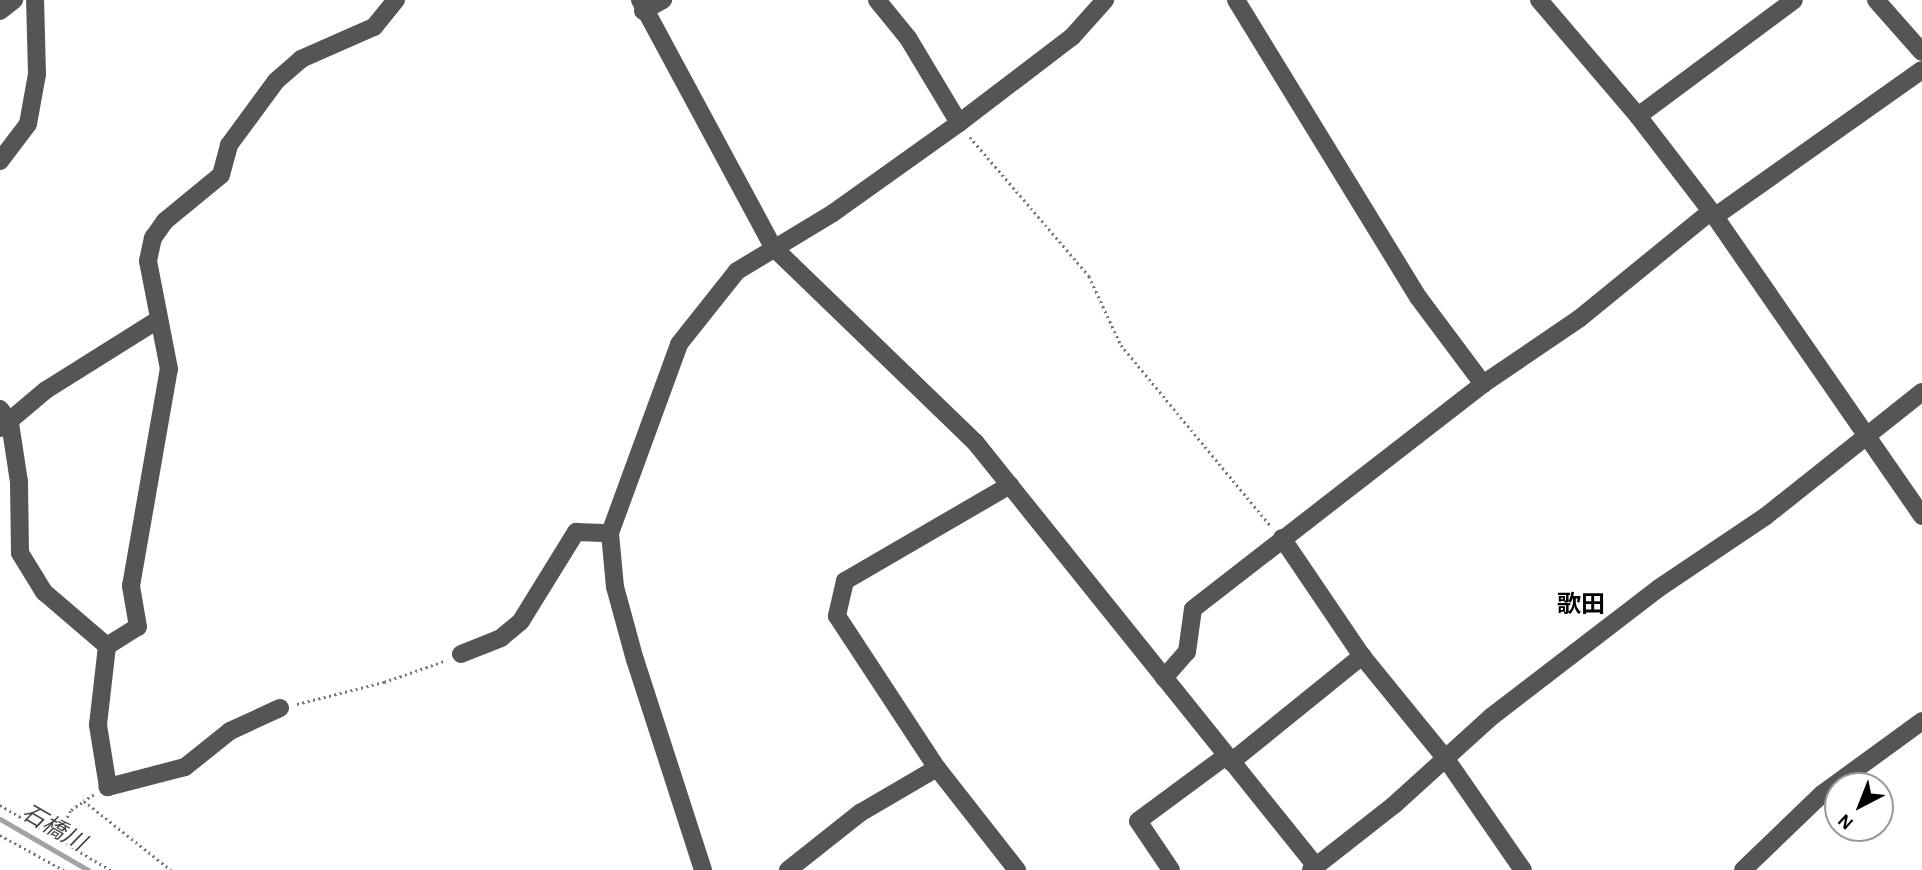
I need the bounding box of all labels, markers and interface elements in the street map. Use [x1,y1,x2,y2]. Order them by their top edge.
district label: 歌田 [1557,592,1605,620]
north arrow [1824,772,1894,842]
water label: 石橋川 [16,800,90,858]
text: N [1835,810,1857,833]

